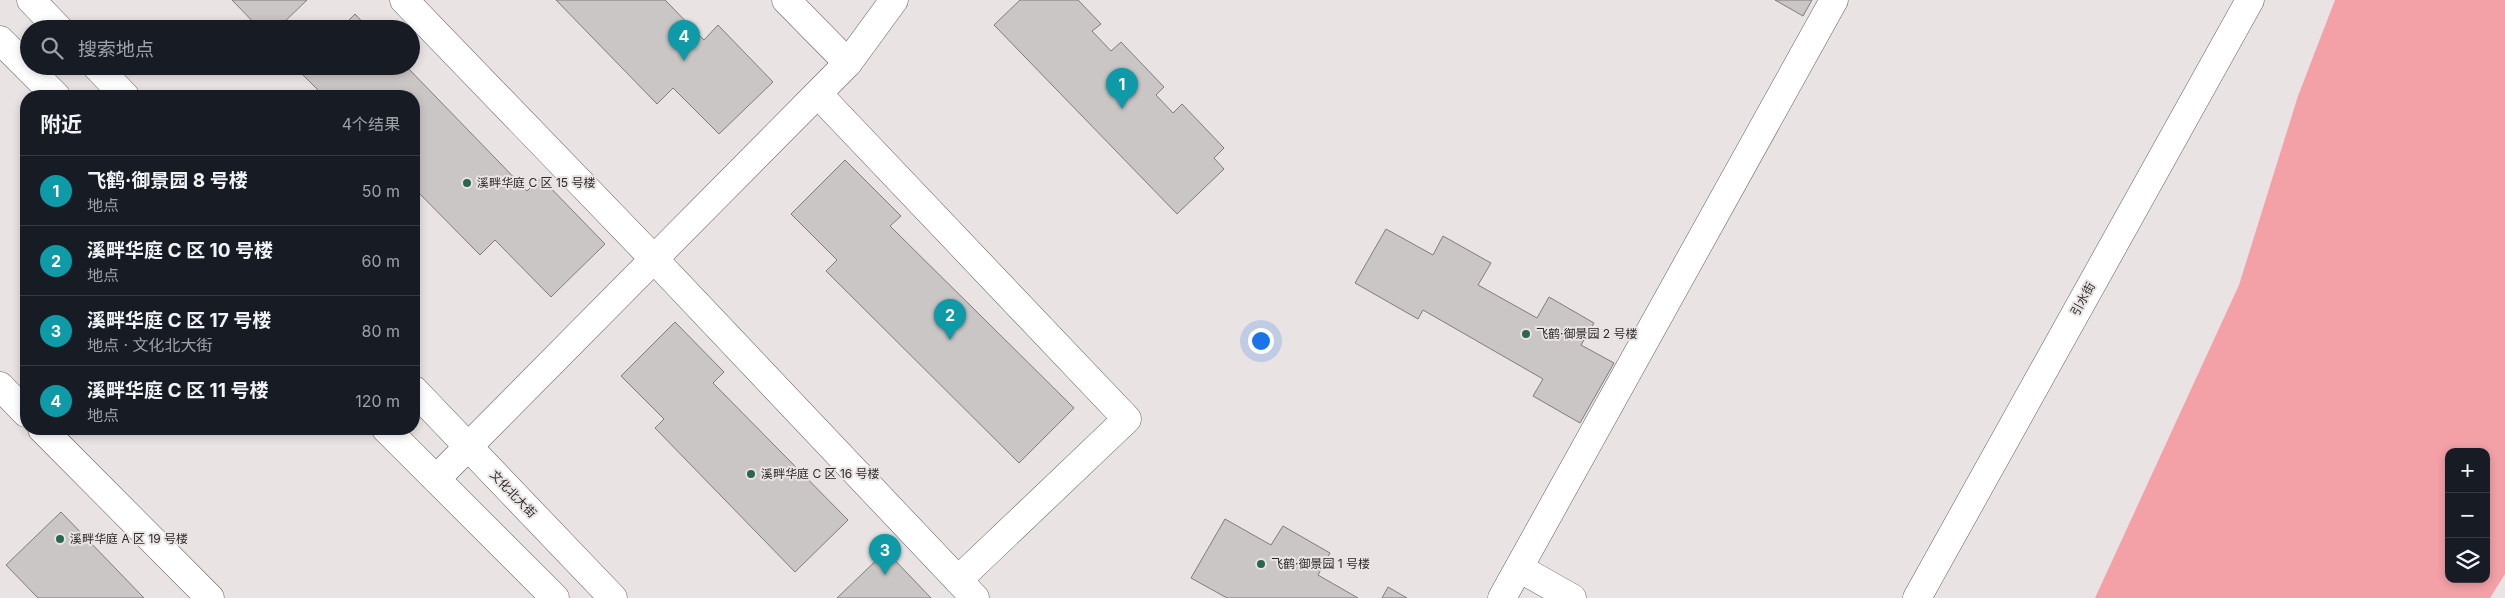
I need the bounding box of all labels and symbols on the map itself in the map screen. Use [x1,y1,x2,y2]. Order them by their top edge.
pin: 4 [668,20,700,61]
pin: 1 [1106,68,1138,109]
place label: 溪畔华庭 C 区 15 号楼 [477,175,595,190]
marker: 溪畔华庭 C 区 15 号楼 [461,177,473,189]
street label: 引水街 [2067,279,2098,318]
pin: 2 [934,299,966,340]
place label: 飞鹤·御景园 2 号楼 [1536,326,1638,341]
your location [1248,328,1274,354]
marker: 飞鹤·御景园 2 号楼 [1520,328,1532,340]
place label: 溪畔华庭 C 区 16 号楼 [761,466,880,481]
street label: 文化北大街 [487,467,540,520]
marker: 溪畔华庭 C 区 16 号楼 [745,468,757,480]
place label: 溪畔华庭 A 区 19 号楼 [70,531,188,546]
marker: 溪畔华庭 A 区 19 号楼 [54,533,66,545]
pin: 3 [869,534,901,575]
place label: 飞鹤·御景园 1 号楼 [1271,556,1370,571]
marker: 飞鹤·御景园 1 号楼 [1255,558,1267,570]

